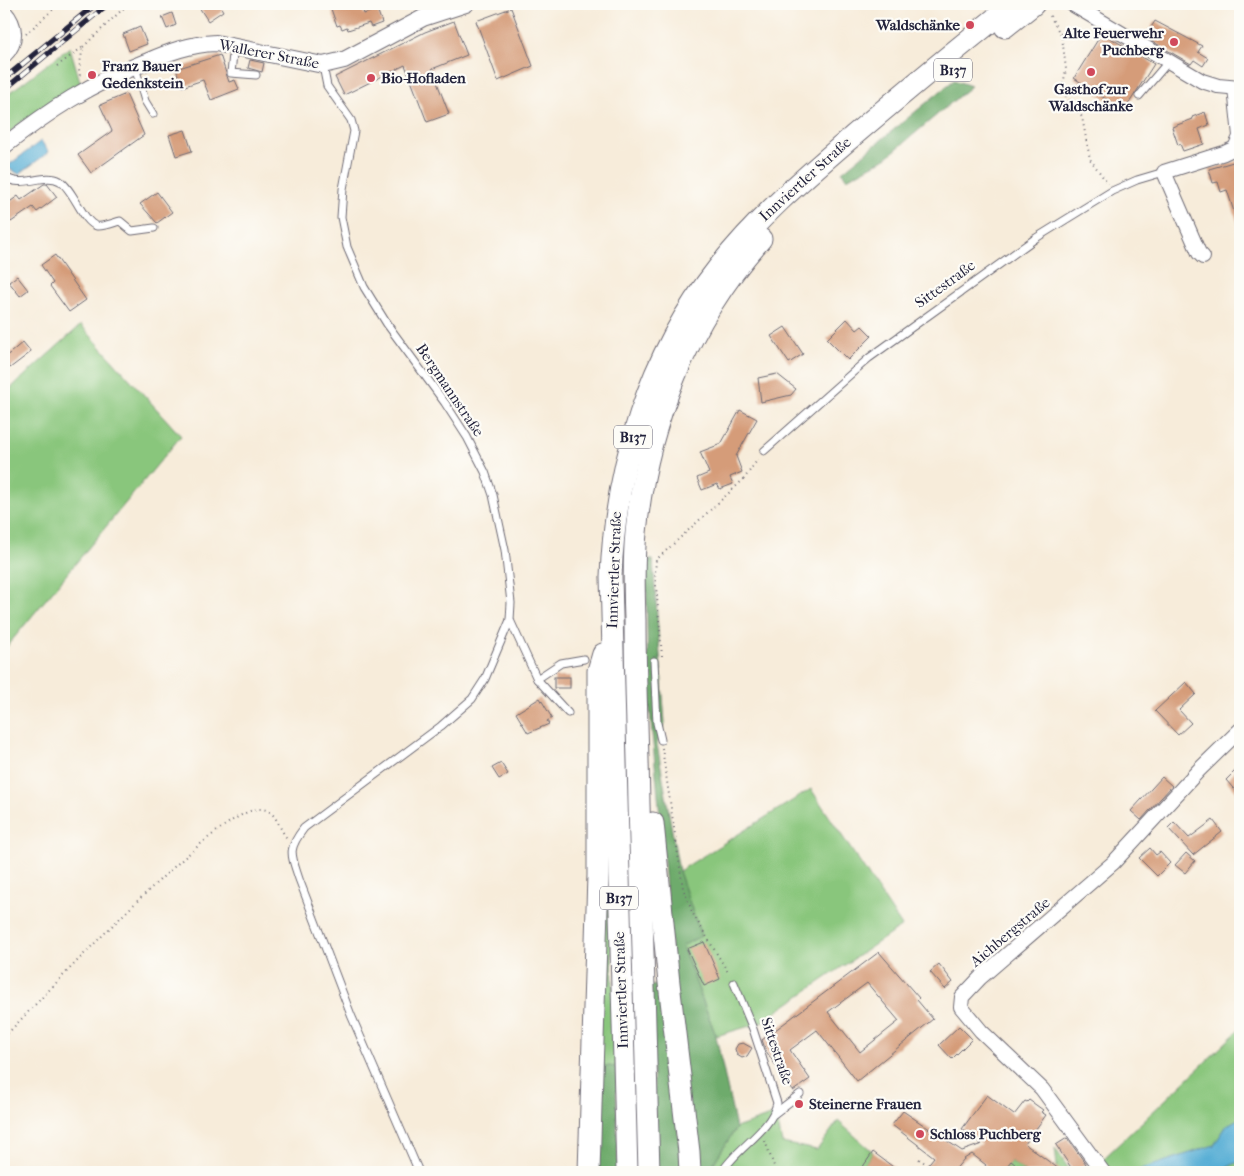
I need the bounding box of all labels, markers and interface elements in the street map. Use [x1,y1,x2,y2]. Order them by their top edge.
place label: Waldschänke [875,16,961,34]
marker: Waldschänke [964,19,976,31]
place label: Alte Feuerwehr Puchberg [1063,24,1165,59]
street label: Wallerer Straße [216,35,321,73]
marker: Alte Feuerwehr Puchberg [1168,36,1180,48]
place label: Franz Bauer Gedenkstein [101,57,184,92]
road number: B137 [934,58,972,82]
marker: Gasthof zur Waldschänke [1085,66,1097,78]
marker: Franz Bauer Gedenkstein [86,69,98,81]
place label: Bio-Hofladen [381,69,466,87]
marker: Bio-Hofladen [365,72,377,84]
place label: Gasthof zur Waldschänke [1048,80,1134,115]
street label: Innviertler Straße [755,133,855,225]
street label: Sittestraße [911,256,979,312]
street label: Bergmannstraße [412,340,488,440]
road number: B137 [614,426,652,448]
street label: Innviertler Straße [603,511,625,629]
road number: B137 [600,886,638,910]
street label: Aichbergstraße [966,893,1054,971]
street label: Innviertler Straße [610,931,632,1049]
street label: Sittestraße [757,1015,797,1088]
place label: Steinerne Frauen [809,1095,922,1113]
marker: Steinerne Frauen [793,1098,805,1110]
place label: Schloss Puchberg [930,1125,1042,1143]
marker: Schloss Puchberg [914,1128,926,1140]

